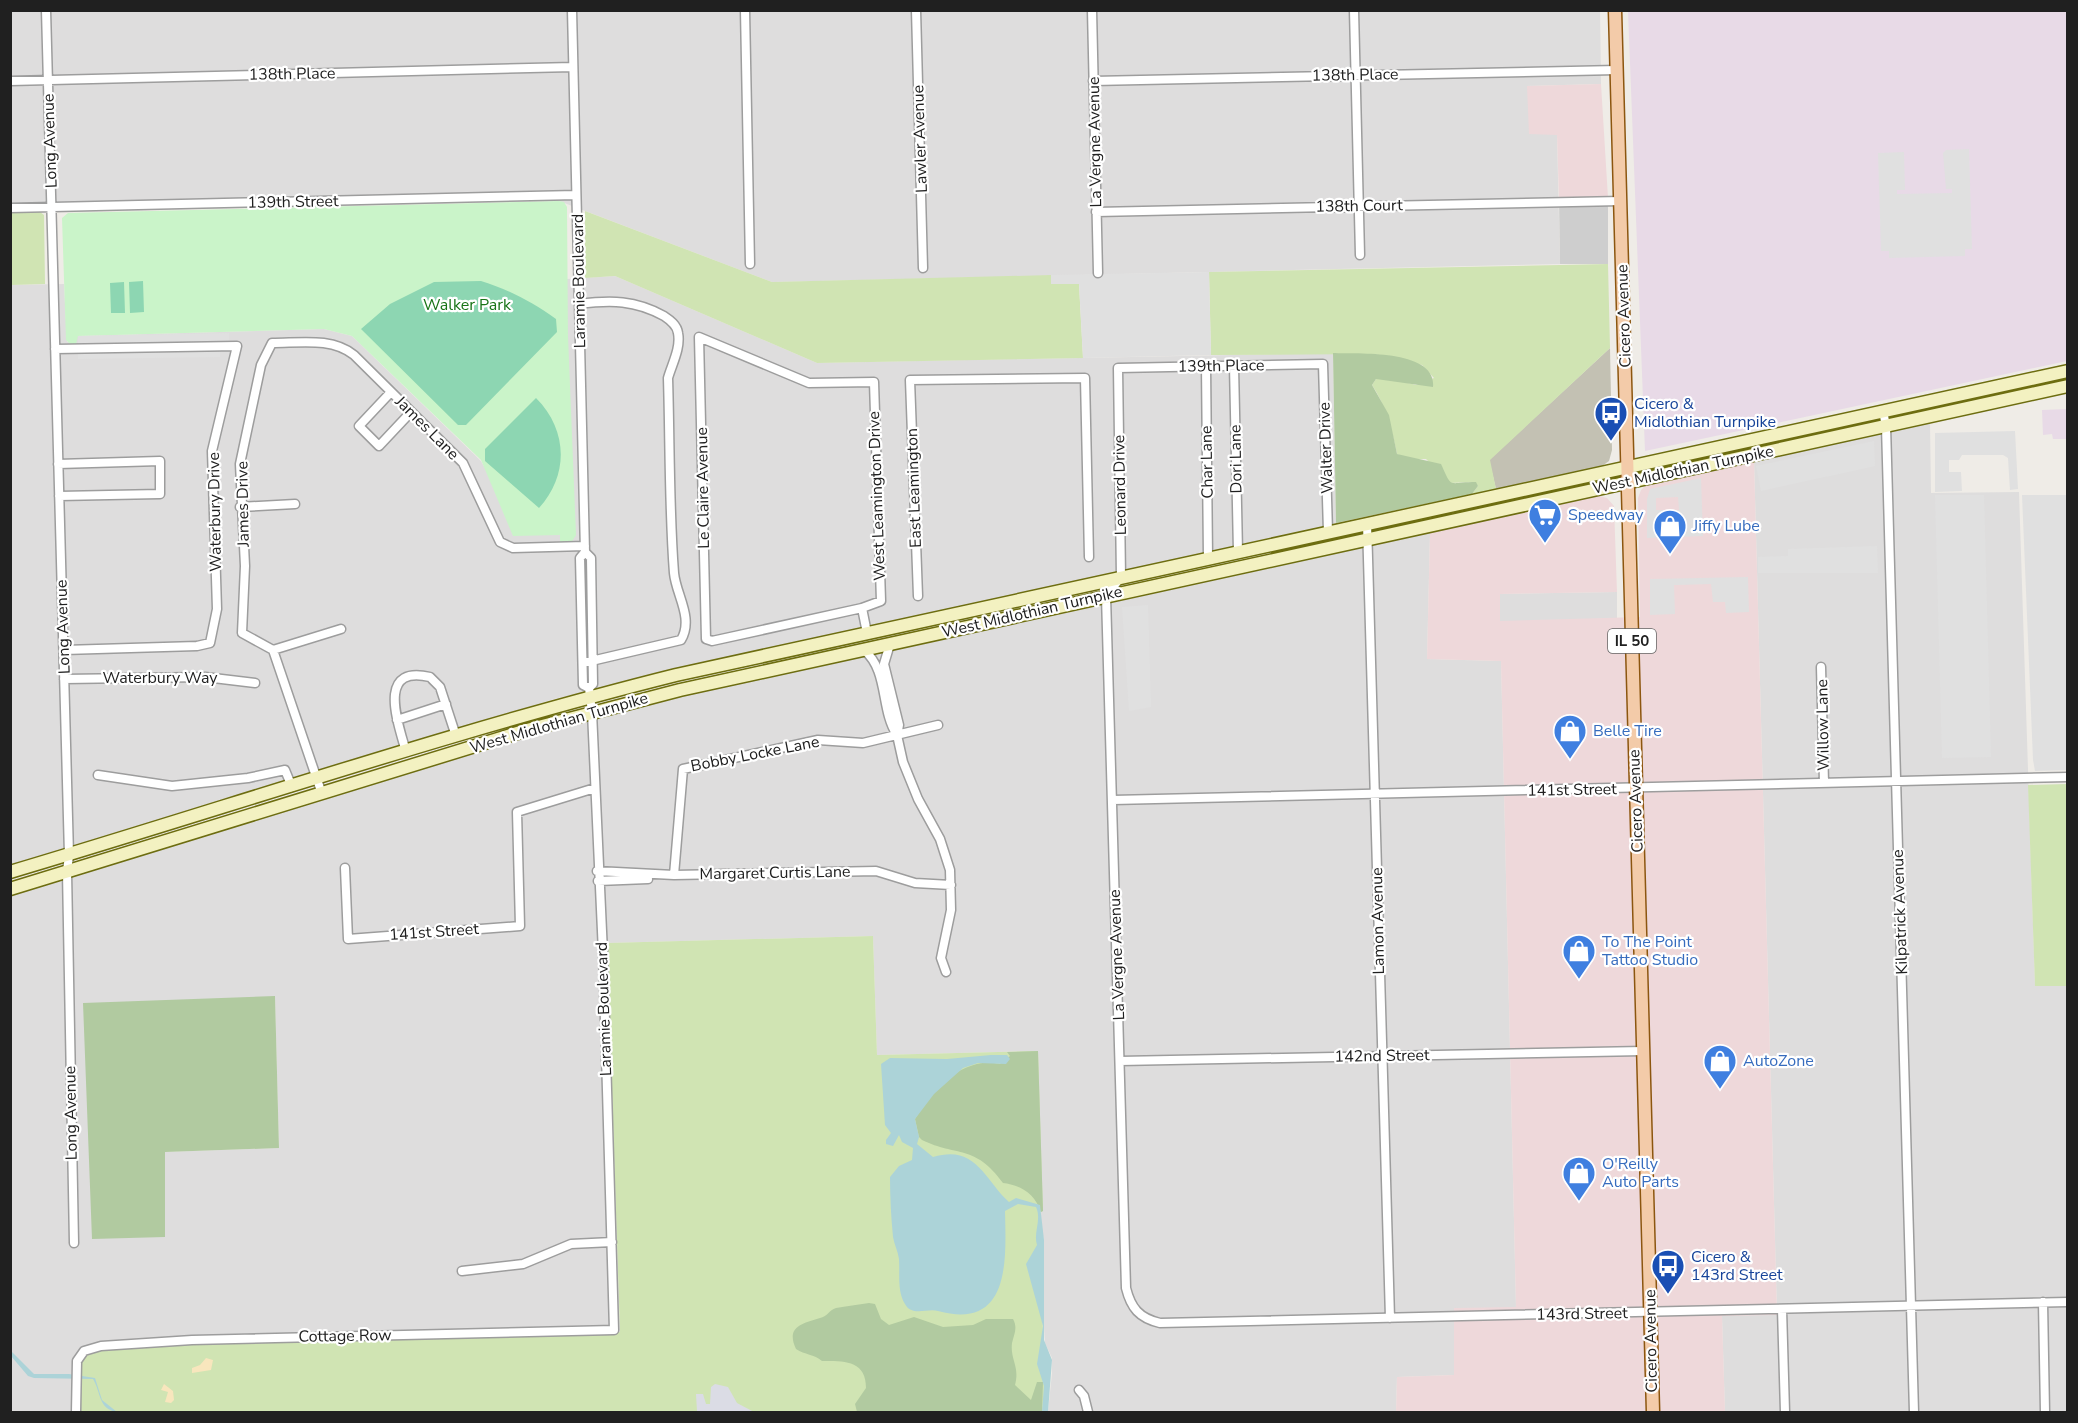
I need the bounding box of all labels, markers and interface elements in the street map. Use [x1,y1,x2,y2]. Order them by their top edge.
street label: 138th Place [248,62,336,86]
street label: 138th Place [1311,63,1399,87]
street label: La Vergne Avenue [1083,76,1107,208]
street label: Lawler Avenue [907,85,933,193]
street label: Long Avenue [37,93,63,189]
street label: 139th Street [247,190,339,214]
street label: 138th Court [1315,194,1403,218]
street label: Laramie Boulevard [567,214,591,348]
street label: Cicero Avenue [1611,264,1637,368]
park label: Walker Park [423,294,512,316]
street label: 139th Place [1177,354,1265,378]
street label: James Lane [389,390,464,465]
place label: Cicero & Midlothian Turnpike [1634,393,1776,433]
bus stop icon: Cicero & Midlothian Turnpike [1593,395,1629,442]
street label: Walter Drive [1313,402,1339,494]
street label: West Leamington Drive [863,411,891,581]
street label: Dori Lane [1224,424,1248,494]
street label: Char Lane [1195,425,1219,499]
street label: Le Claire Avenue [691,427,715,549]
street label: East Leamington [901,428,927,548]
street label: Leonard Drive [1108,435,1132,535]
street label: West Midlothian Turnpike [1591,440,1775,500]
street label: Waterbury Drive [203,452,227,572]
street label: James Drive [231,461,255,548]
supermarket icon: Speedway [1527,497,1563,544]
place label: Speedway [1568,504,1644,526]
shop icon: Jiffy Lube [1652,508,1688,555]
place label: Jiffy Lube [1692,515,1760,537]
street label: Long Avenue [50,579,76,675]
street label: West Midlothian Turnpike [940,581,1124,643]
road number: IL 50 [1608,629,1656,653]
street label: Waterbury Way [102,667,218,689]
street label: Willow Lane [1811,679,1835,771]
street label: West Midlothian Turnpike [467,687,651,759]
shop icon: Belle Tire [1552,713,1588,760]
place label: Belle Tire [1593,720,1662,742]
street label: Bobby Locke Lane [689,731,821,777]
street label: Cicero Avenue [1623,749,1649,853]
street label: 141st Street [1527,778,1617,802]
street label: Kilpatrick Avenue [1887,849,1913,975]
street label: Margaret Curtis Lane [699,861,851,885]
street label: Lamon Avenue [1366,867,1390,975]
street label: La Vergne Avenue [1104,889,1130,1021]
street label: 141st Street [388,918,480,946]
place label: To The Point Tattoo Studio [1602,931,1698,971]
shop icon: To The Point Tattoo Studio [1561,933,1597,980]
street label: Laramie Boulevard [591,941,617,1077]
shop icon: AutoZone [1702,1043,1738,1090]
street label: 142nd Street [1334,1044,1430,1068]
place label: AutoZone [1743,1050,1814,1072]
street label: Long Avenue [59,1066,83,1160]
place label: O'Reilly Auto Parts [1602,1153,1679,1193]
shop icon: O'Reilly Auto Parts [1561,1155,1597,1202]
place label: Cicero & 143rd Street [1691,1246,1783,1286]
bus stop icon: Cicero & 143rd Street [1650,1248,1686,1295]
street label: Cicero Avenue [1639,1289,1663,1393]
street label: 143rd Street [1536,1302,1628,1326]
street label: Cottage Row [298,1324,392,1348]

